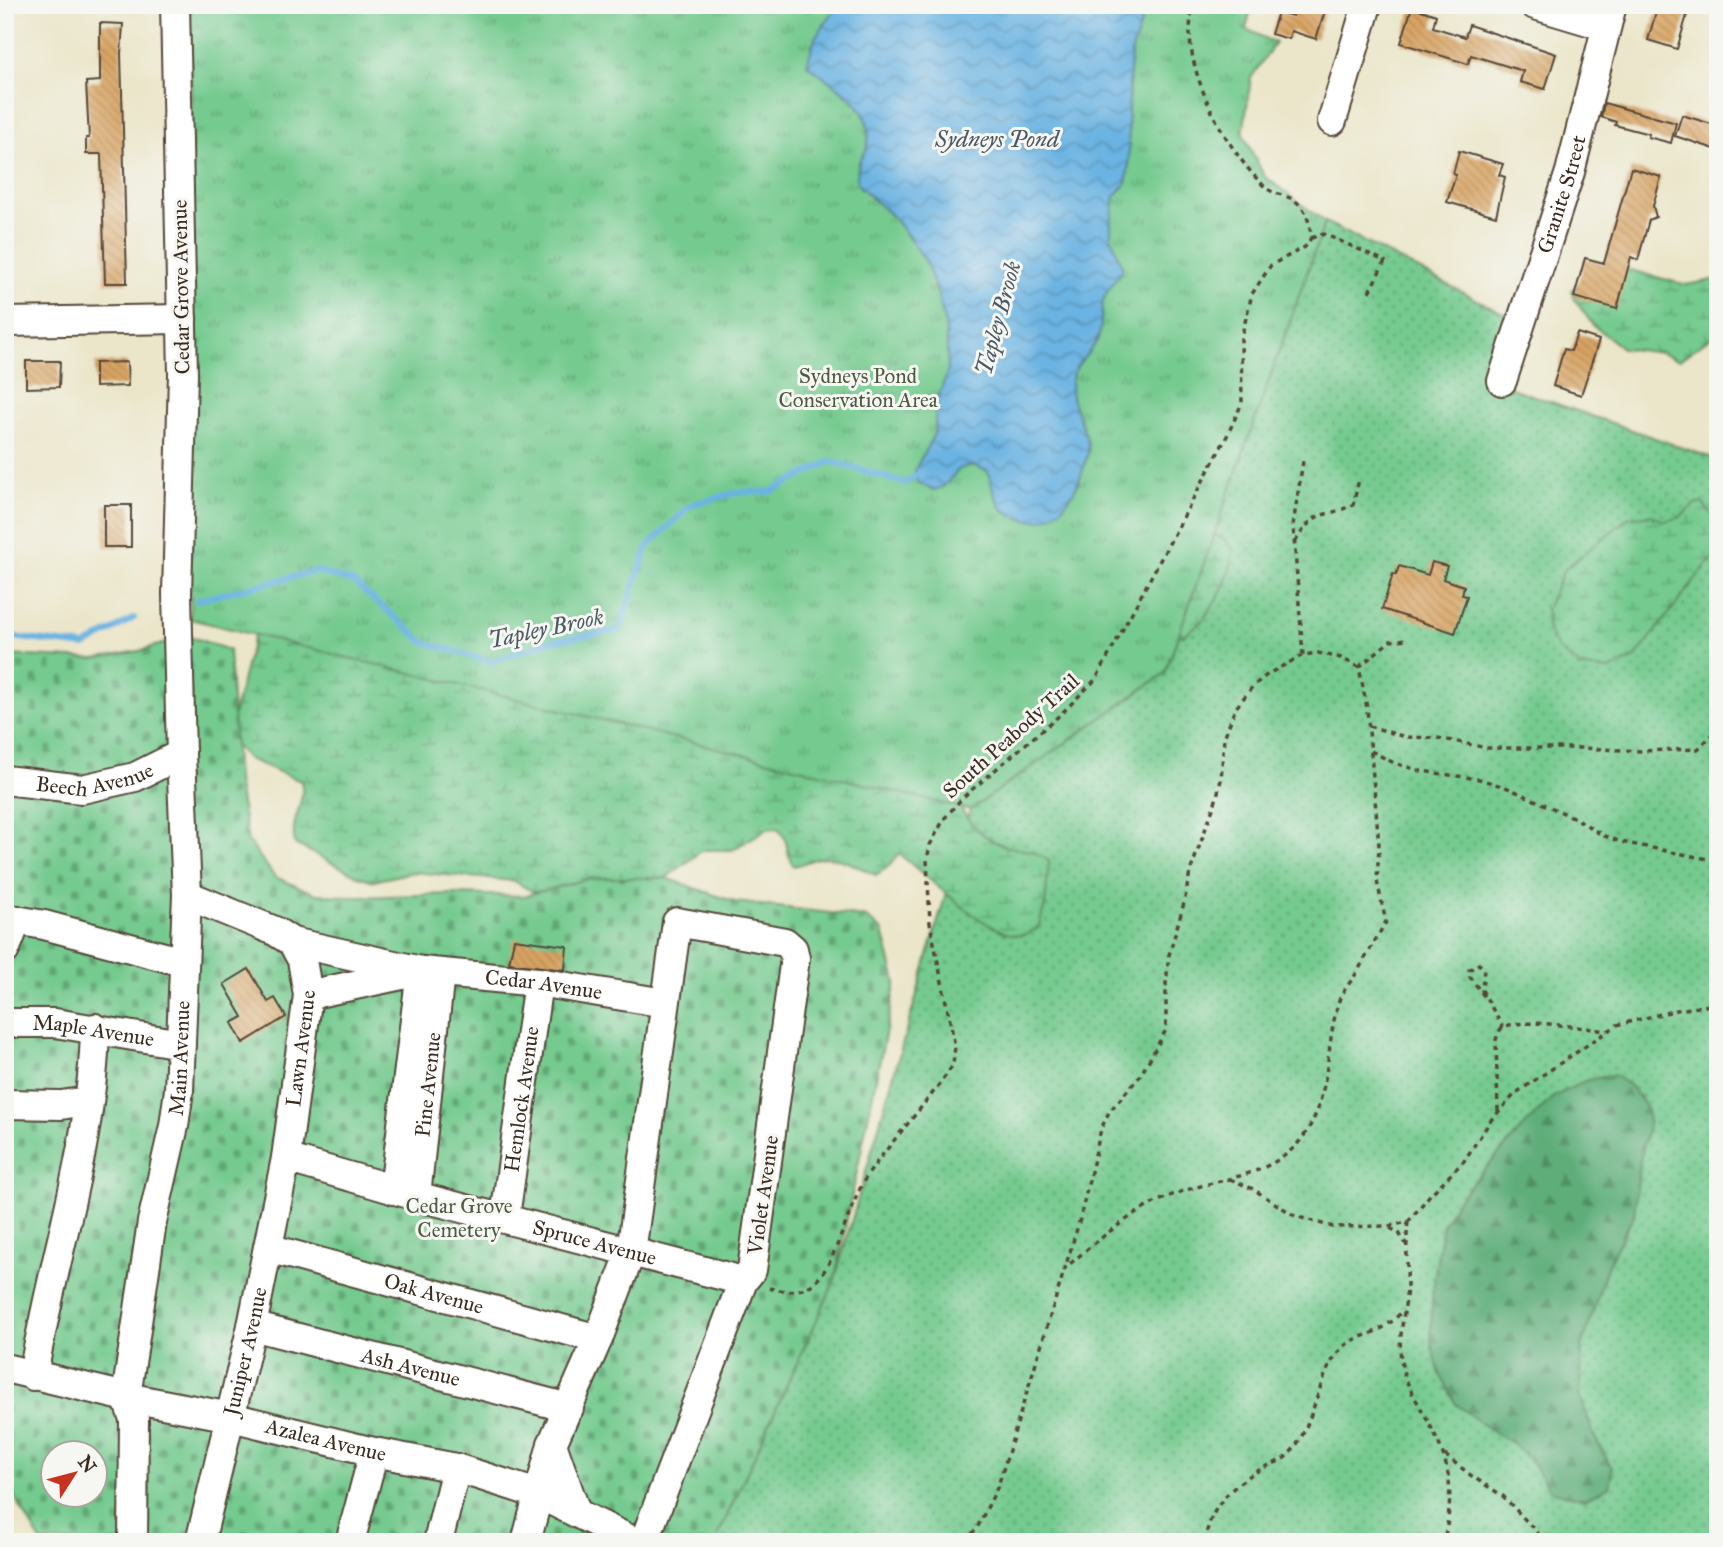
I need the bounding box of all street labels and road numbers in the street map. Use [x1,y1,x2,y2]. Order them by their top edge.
street label: Granite Street [1531,132,1592,257]
street label: Cedar Grove Avenue [166,199,196,375]
street label: South Peabody Trail [937,668,1085,804]
street label: Beech Avenue [35,757,158,803]
street label: Cedar Avenue [484,964,604,1005]
street label: Lawn Avenue [280,988,322,1108]
street label: Main Avenue [163,1000,196,1117]
street label: Maple Avenue [33,1010,156,1052]
street label: Hemlock Avenue [498,1024,545,1174]
street label: Pine Avenue [409,1031,447,1139]
street label: Violet Avenue [742,1133,784,1257]
street label: Spruce Avenue [530,1214,660,1271]
street label: Oak Avenue [381,1268,487,1320]
street label: Juniper Avenue [217,1285,273,1420]
street label: Ash Avenue [358,1342,463,1392]
street label: Azalea Avenue [262,1413,389,1467]

